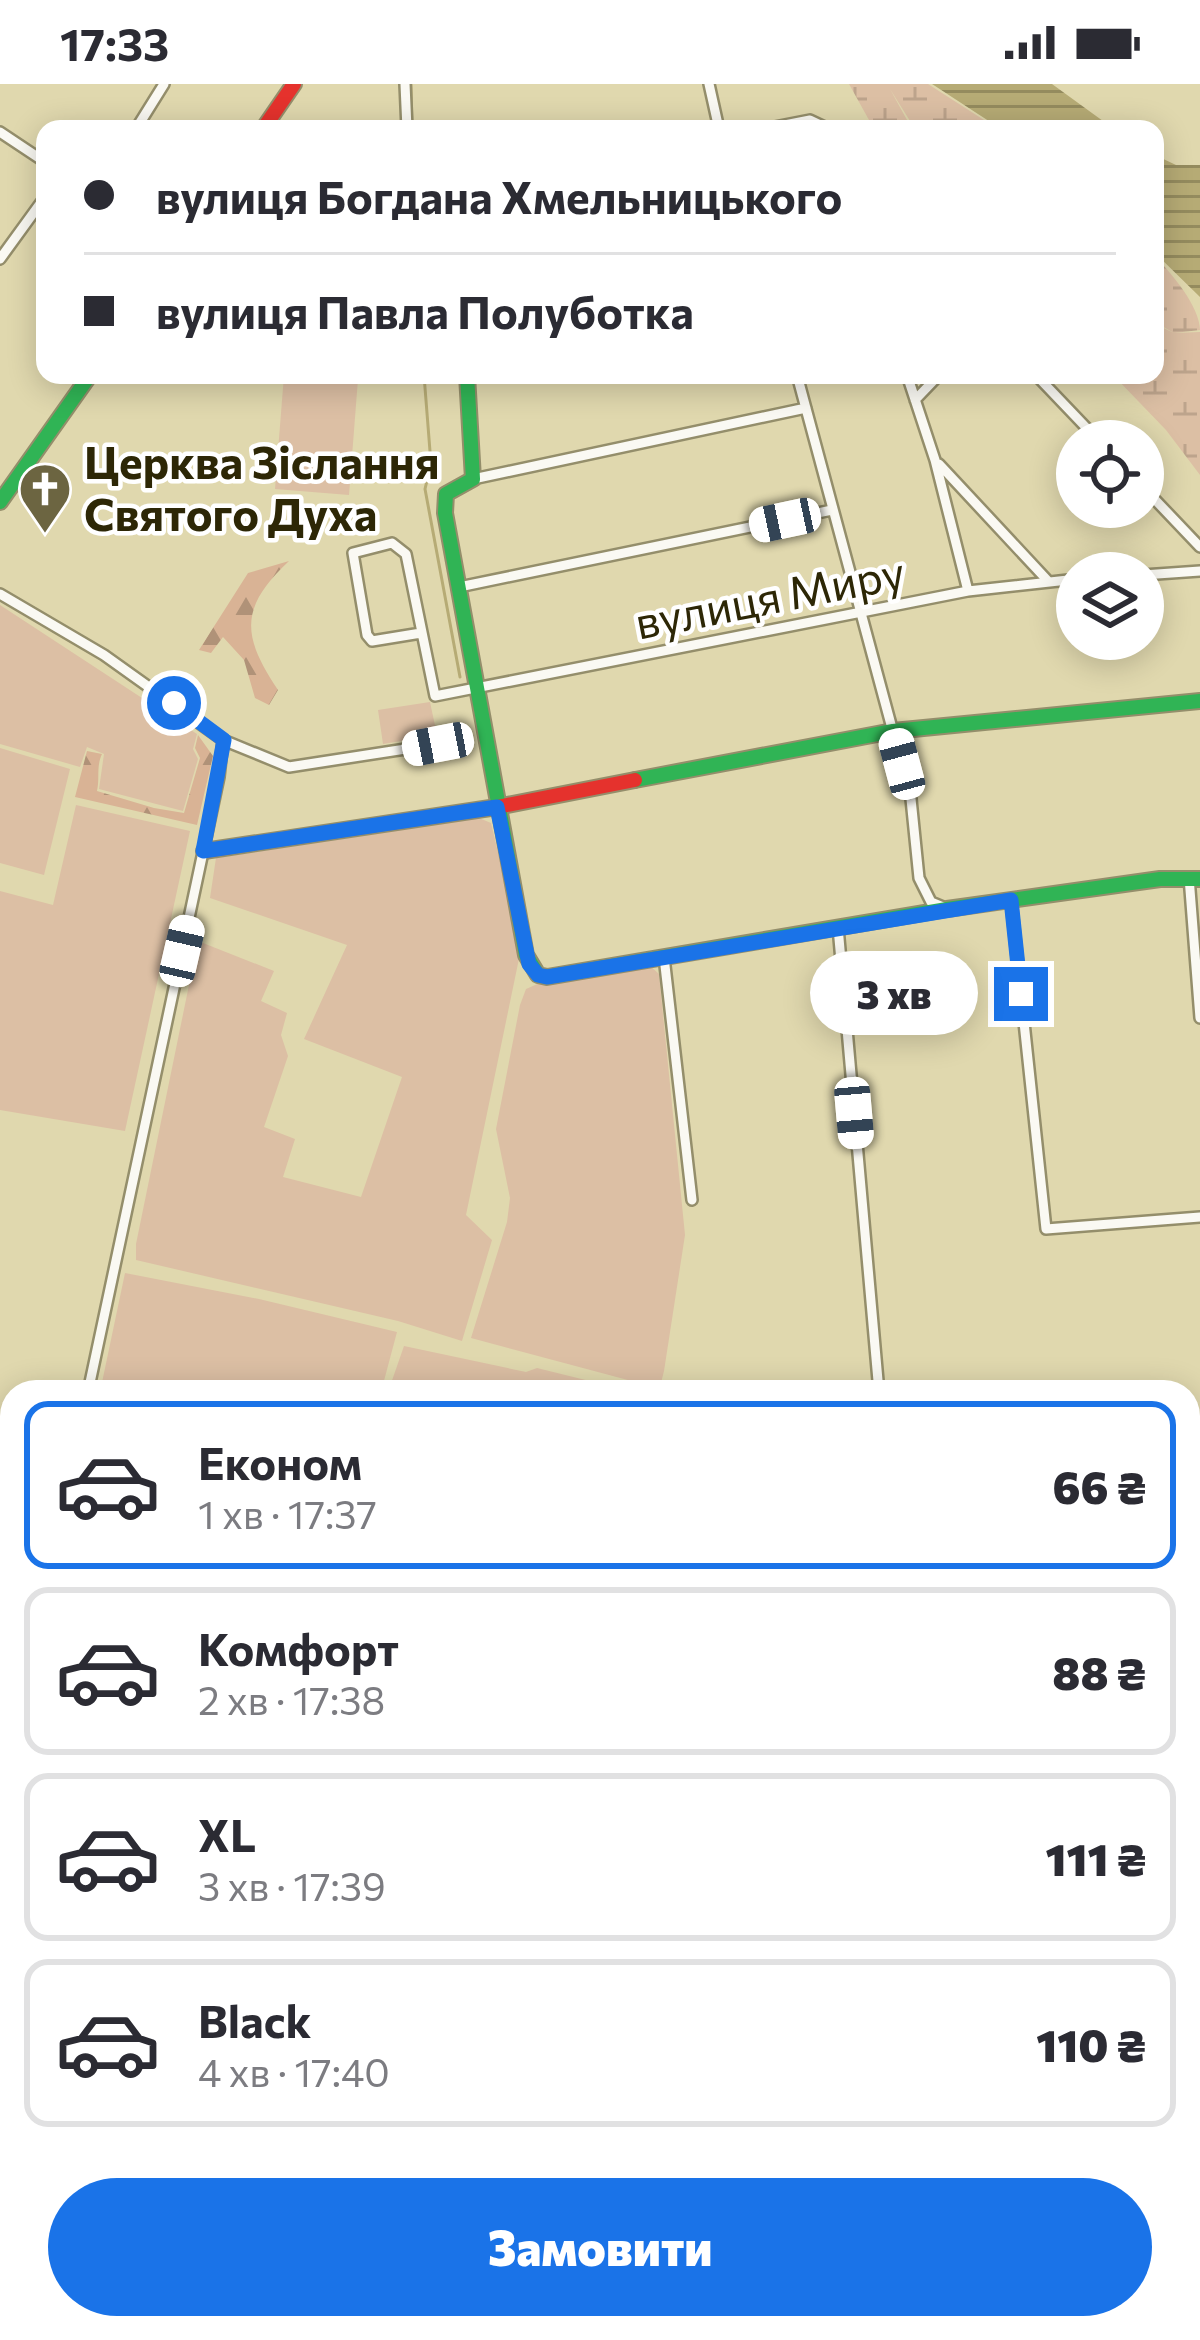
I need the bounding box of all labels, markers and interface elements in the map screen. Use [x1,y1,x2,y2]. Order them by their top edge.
text: 17:33 [60,15,169,70]
text: вулиця Богдана Хмельницького [156,168,842,223]
text: вулиця Павла Полуботка [156,283,694,338]
map controls [1056,420,1164,660]
button: locate [1056,420,1164,528]
place label: Церква Зіслання Святого Духа [84,433,440,540]
church icon: Церква Зіслання Святого Духа [17,461,73,535]
car [746,495,824,545]
street label: вулиця Миру [630,542,909,649]
button: layers [1056,552,1164,660]
route start [147,676,201,730]
car [399,719,477,769]
car [875,725,929,803]
car [156,912,208,990]
callout: 3 хв [811,952,979,1036]
route end [994,967,1048,1021]
text: 3 хв [856,969,932,1017]
car [833,1076,875,1150]
icon: car [54,1431,162,1539]
text: Економ [198,1434,362,1489]
text: 66 ₴ [1053,1458,1146,1513]
text: 1 хв · 17:37 [198,1489,377,1537]
icon: car [54,1617,162,1725]
text: Комфорт [198,1620,399,1675]
text: 88 ₴ [1052,1644,1146,1699]
text: 2 хв · 17:38 [198,1675,385,1723]
icon: car [54,1803,162,1911]
text: XL [198,1806,256,1861]
text: 111 ₴ [1046,1830,1146,1885]
text: 3 хв · 17:39 [198,1861,386,1909]
icon: car [54,1989,162,2097]
text: Black [198,1992,311,2047]
text: 110 ₴ [1036,2016,1146,2071]
text: 4 хв · 17:40 [198,2047,390,2095]
button: Замовити [48,2178,1152,2316]

